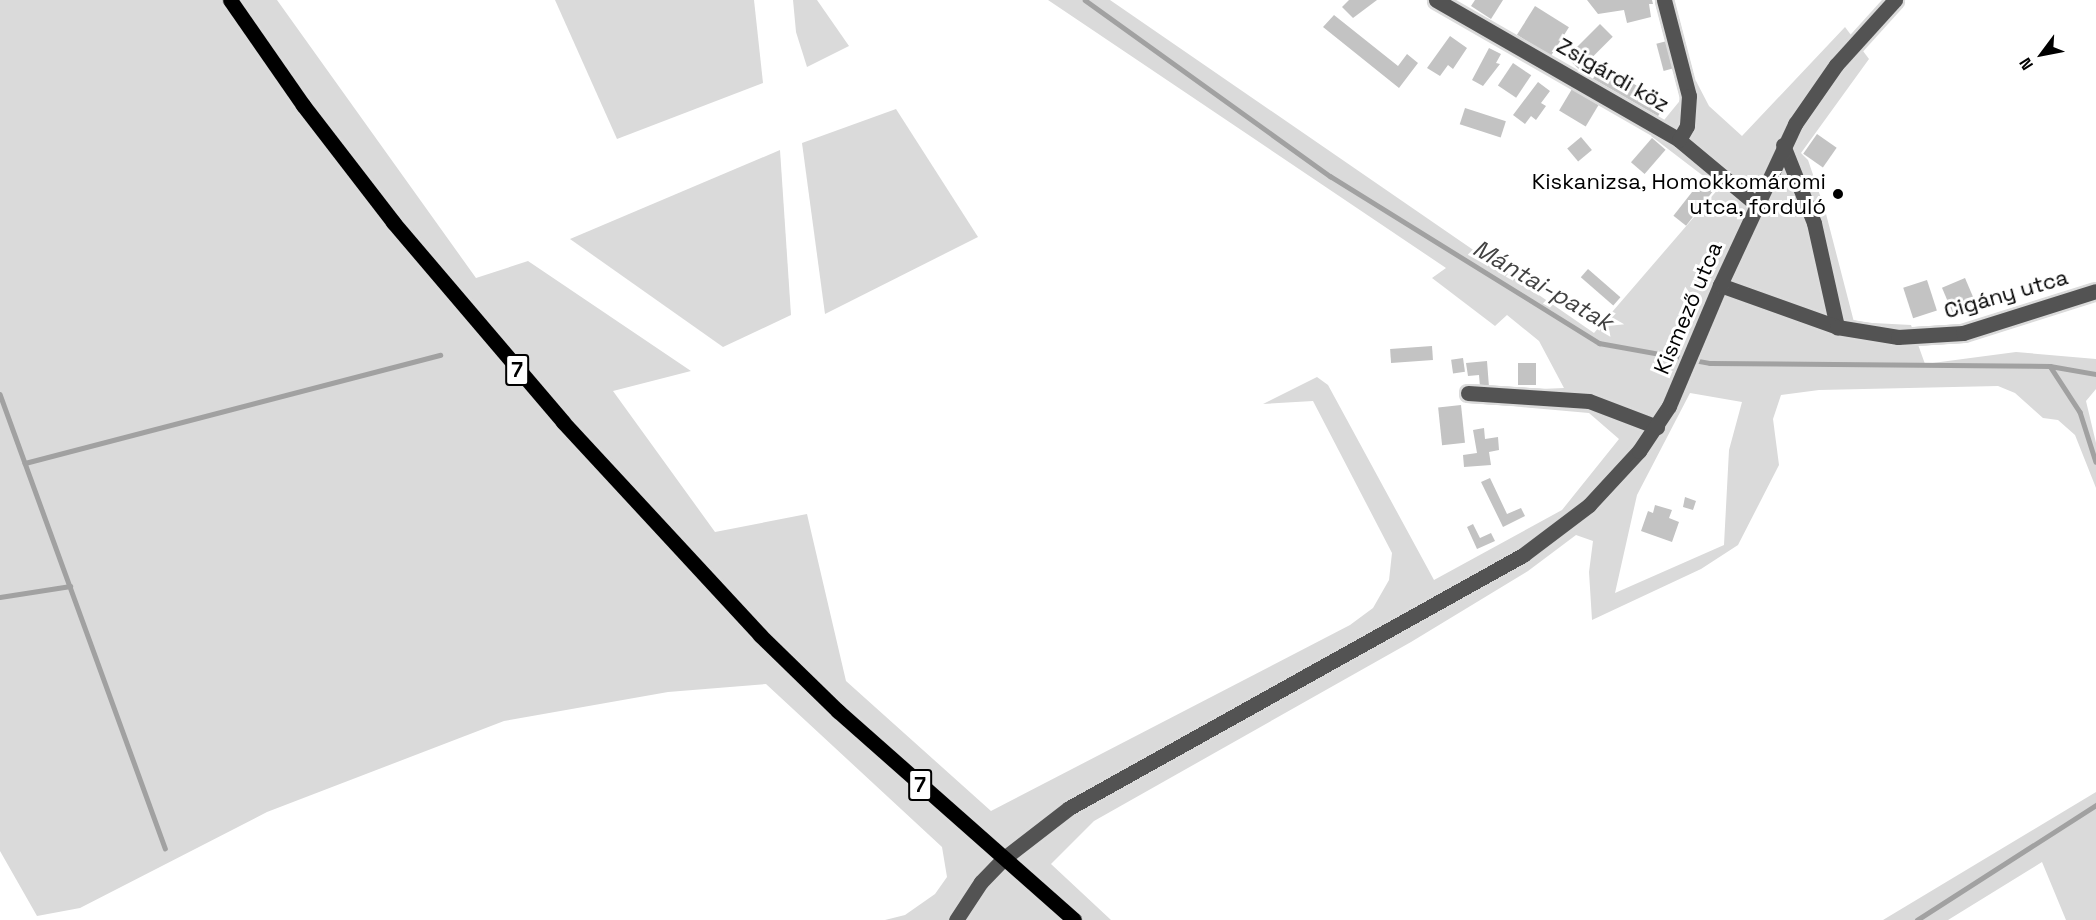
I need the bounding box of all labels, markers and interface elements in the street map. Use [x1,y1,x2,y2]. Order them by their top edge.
north arrow [2012,24,2072,84]
street label: Zsigárdi köz [1552,32,1674,118]
text: N [2015,54,2038,74]
place label: Kiskanizsa, Homokkomáromi utca, forduló [1531,168,1826,220]
marker: Kiskanizsa, Homokkomáromi utca, forduló [1831,187,1845,201]
water label: Mántai-patak [1468,233,1618,337]
street label: Kismező utca [1648,238,1728,378]
street label: Cigány utca [1941,264,2071,324]
road number: 7 [505,352,529,388]
road number: 7 [908,767,932,803]

